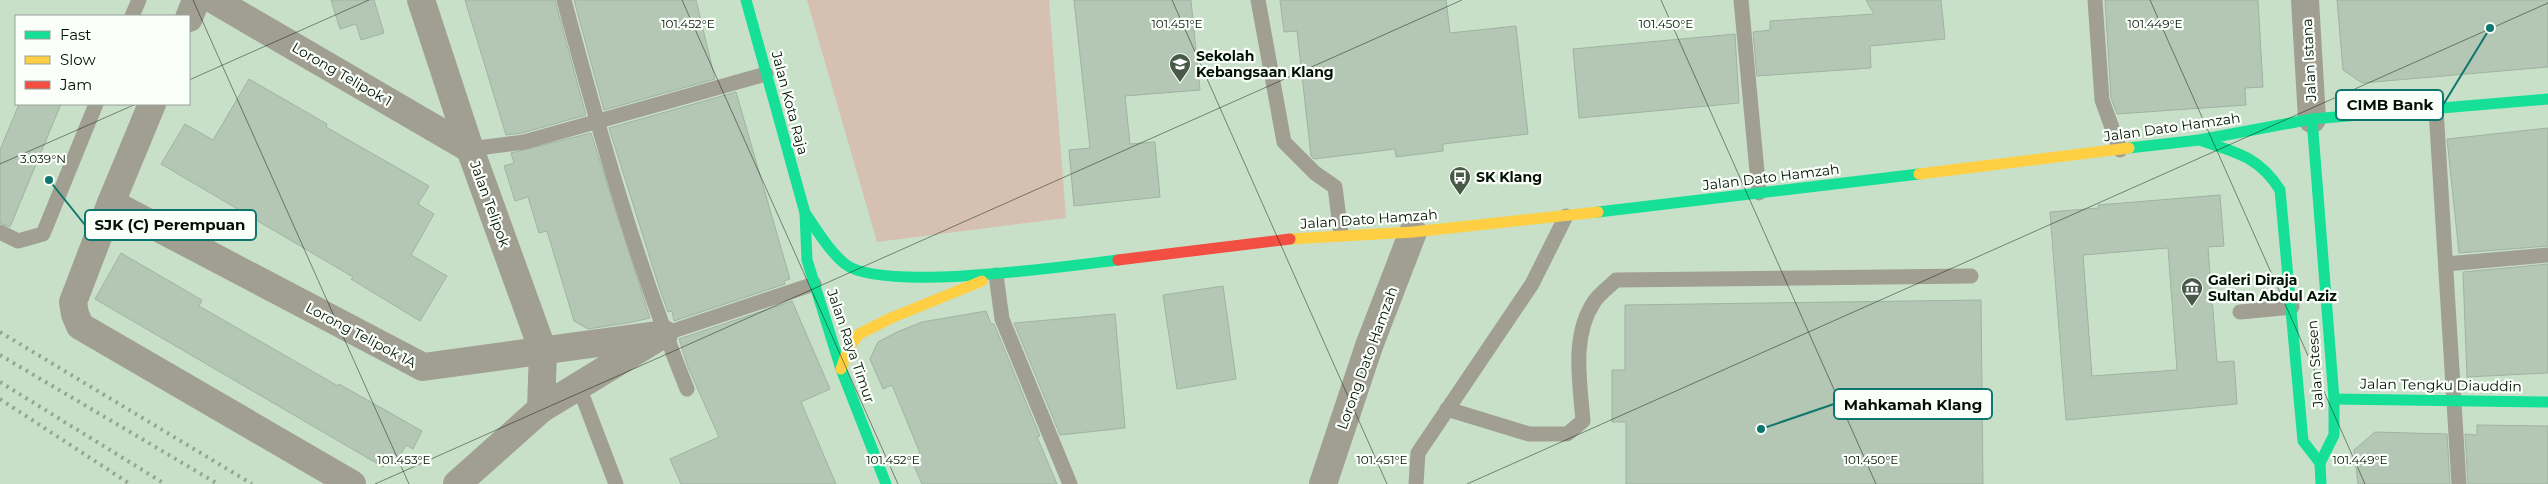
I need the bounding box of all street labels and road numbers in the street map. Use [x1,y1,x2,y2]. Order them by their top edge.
street label: Jalan Istana [2298,18,2320,103]
street label: Lorong Telipok 1 [289,38,395,110]
street label: Jalan Kota Raja [767,48,812,157]
street label: Jalan Dato Hamzah [2102,109,2241,146]
street label: Jalan Telipok [466,158,514,250]
street label: Jalan Dato Hamzah [1701,160,1840,194]
street label: Jalan Dato Hamzah [1299,205,1438,233]
street label: Lorong Dato Hamzah [1333,284,1401,432]
street label: Jalan Raya Timur [823,286,879,406]
street label: Lorong Telipok 1A [303,298,420,372]
street label: Jalan Stesen [2303,320,2327,409]
street label: Jalan Tengku Diauddin [2359,375,2522,395]

